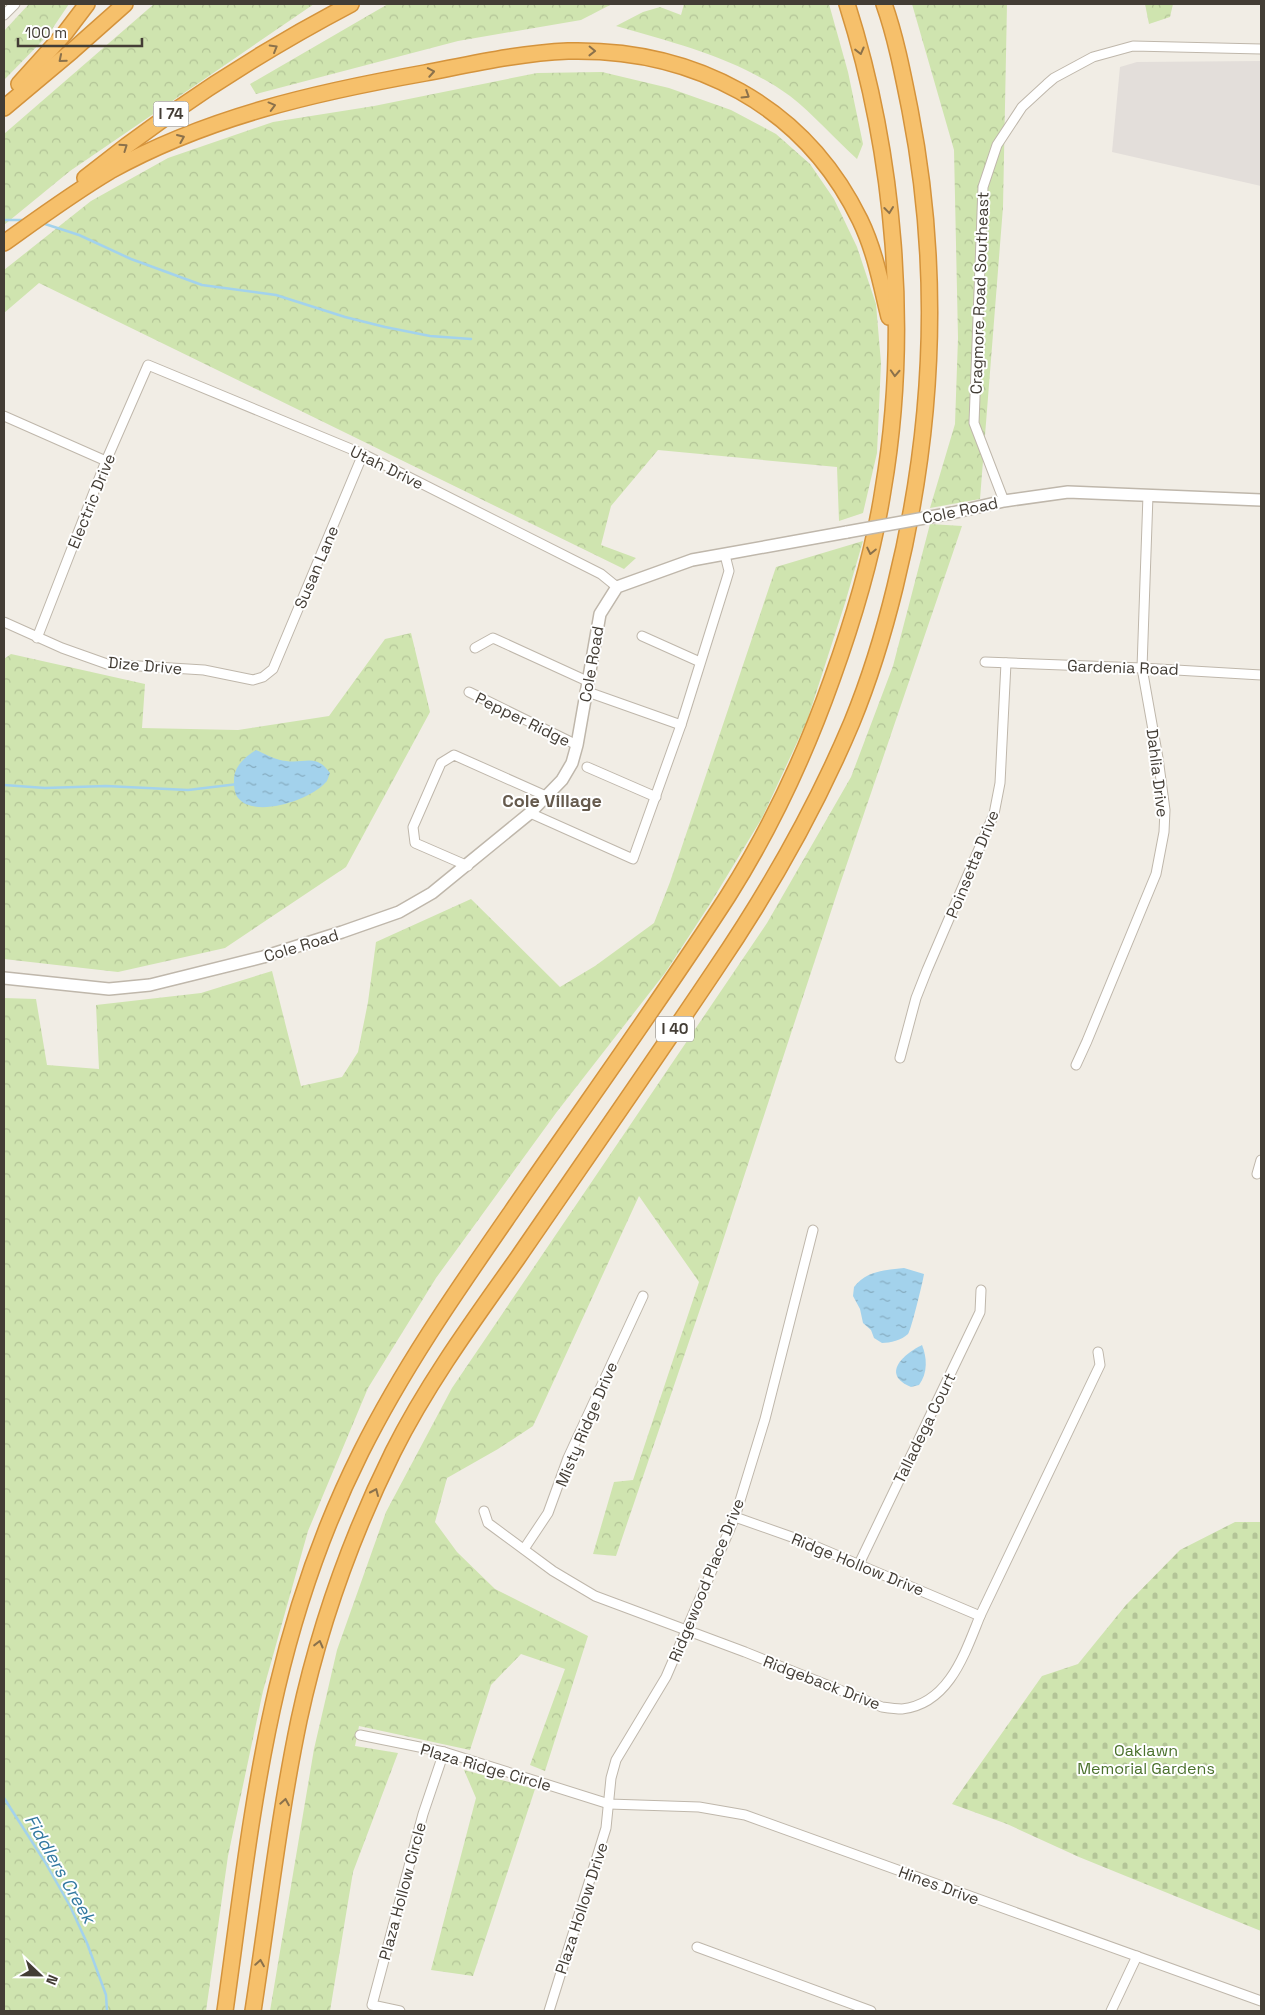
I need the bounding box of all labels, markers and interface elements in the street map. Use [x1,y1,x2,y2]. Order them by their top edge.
scale bar [18,15,141,47]
text: 100 m [25,23,67,42]
one-way arrow [269,44,278,54]
one-way arrow [588,46,596,57]
one-way arrow [854,46,865,55]
one-way arrow [59,54,68,62]
one-way arrow [427,67,435,77]
one-way arrow [741,89,750,98]
one-way arrow [268,101,277,112]
road number: I 74 [154,102,188,126]
one-way arrow [176,134,185,145]
one-way arrow [118,144,128,153]
street label: Cragmore Road Southeast [965,191,994,395]
one-way arrow [883,207,894,215]
one-way arrow [889,369,900,377]
street label: Utah Drive [346,441,427,494]
street label: Electric Drive [63,450,120,552]
street label: Cole Road [920,492,1000,529]
street label: Susan Lane [290,522,343,612]
one-way arrow [866,546,876,555]
street label: Cole Road [574,624,609,704]
street label: Dize Drive [107,652,183,679]
street label: Gardenia Road [1067,655,1179,680]
street label: Pepper Ridge [472,687,574,751]
street label: Dahlia Drive [1142,728,1173,819]
district label: Cole Village [502,789,602,812]
street label: Poinsetta Drive [941,807,1004,921]
street label: Cole Road [261,924,341,967]
road number: I 40 [656,1016,694,1042]
street label: Misty Ridge Drive [551,1359,622,1490]
street label: Talladega Court [889,1369,960,1487]
one-way arrow [369,1488,380,1497]
street label: Ridgewood Place Drive [664,1495,749,1665]
street label: Ridge Hollow Drive [788,1528,927,1601]
one-way arrow [313,1639,324,1648]
street label: Ridgeback Drive [760,1650,883,1714]
street label: Plaza Ridge Circle [418,1739,554,1796]
park label: Oaklawn Memorial Gardens [1077,1740,1215,1779]
one-way arrow [279,1798,289,1807]
water label: Fiddlers Creek [20,1810,102,1929]
street label: Plaza Hollow Circle [374,1820,431,1962]
street label: Plaza Hollow Drive [550,1839,613,1977]
street label: Hines Drive [895,1861,982,1910]
north arrow [15,1950,65,2000]
one-way arrow [254,1959,265,1967]
text: N [42,1972,62,1988]

